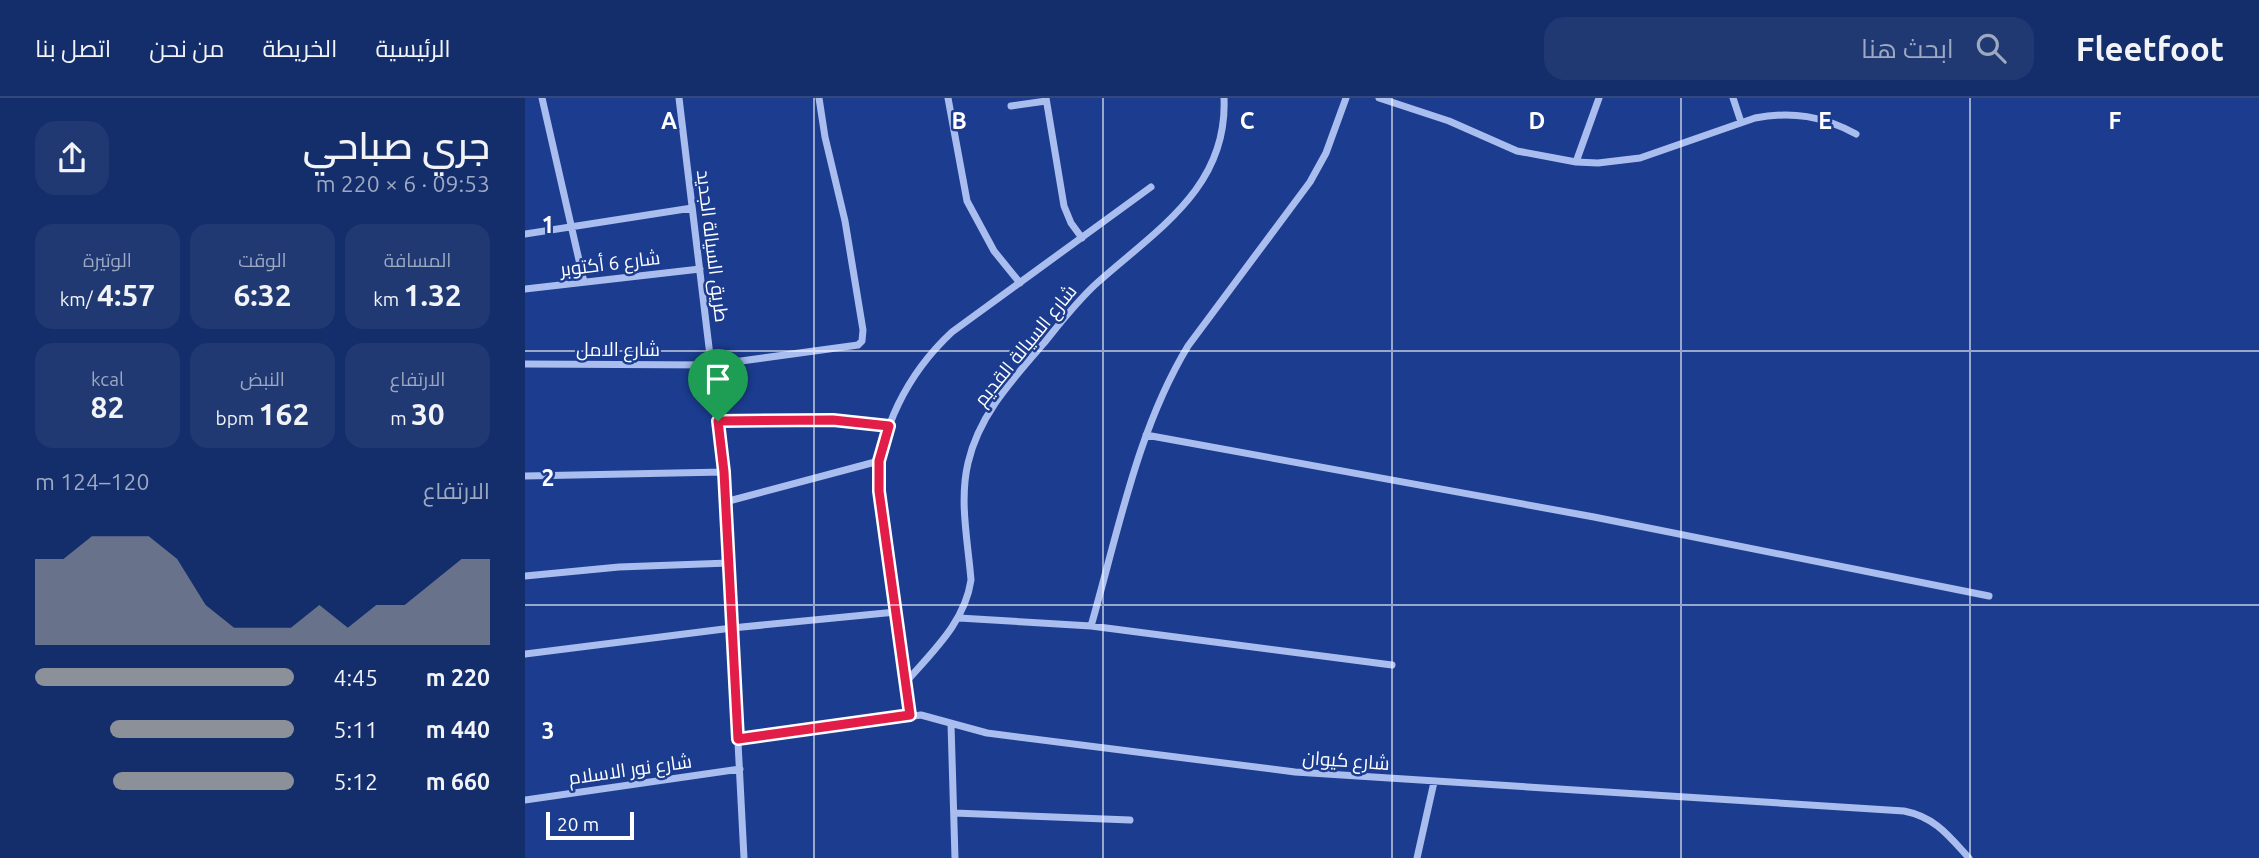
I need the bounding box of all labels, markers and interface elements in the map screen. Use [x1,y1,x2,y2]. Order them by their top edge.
search box [1544,17,2034,80]
icon: search [1972,29,2010,67]
text: Fleetfoot [2076,30,2224,67]
text: ابحث هنا [1861,34,1954,63]
text: اتصل بنا [35,35,111,62]
text: من نحن [149,35,225,62]
text: الخريطة [263,35,337,62]
text: الرئيسية [375,35,451,62]
text: A [661,108,677,133]
text: B [951,108,967,133]
text: C [1240,108,1255,133]
text: D [1529,108,1545,133]
text: E [1818,108,1832,133]
text: F [2109,108,2122,133]
button: share [35,121,109,195]
text: جري صباحي [303,124,490,166]
street label: طريق السيالة الجديد [691,169,733,324]
text: 09:53 · 6 × 220 m [316,171,490,196]
text: 1 [542,212,554,237]
street label: شارع 6 أكتوبر [558,246,662,283]
text: الوتيرة [83,249,132,271]
text: الوقت [238,249,287,271]
text: المسافة [384,249,451,271]
text: 4:57 [97,278,155,312]
text: 6:32 [233,278,292,312]
text: 1.32 [404,278,462,312]
street label: شارع السيالة القديم [969,280,1083,412]
text: /km [60,288,97,310]
text: km [373,288,404,310]
street label: شارع الامل [576,338,660,363]
pin [688,349,748,421]
icon: arrive [699,360,737,398]
text: kcal [91,368,124,390]
text: النبض [240,368,285,390]
text: الارتفاع [390,368,445,390]
text: 82 [91,390,124,424]
text: 162 [259,397,309,431]
text: 30 [411,397,445,431]
text: bpm [216,407,259,429]
text: m [390,407,411,429]
text: 2 [542,465,554,490]
text: 120–124 m [35,469,149,494]
text: الارتفاع [423,478,490,503]
text: 4:45 [333,665,378,690]
text: 220 m [426,665,490,690]
text: 5:11 [333,717,378,742]
text: 440 m [426,717,490,742]
text: 3 [542,718,554,743]
street label: شارع كيوان [1301,746,1390,777]
street label: شارع نور الاسلام [567,749,693,792]
text: 5:12 [333,769,378,794]
text: 660 m [426,769,490,794]
scale bar [546,809,633,841]
text: 20 m [557,813,599,835]

